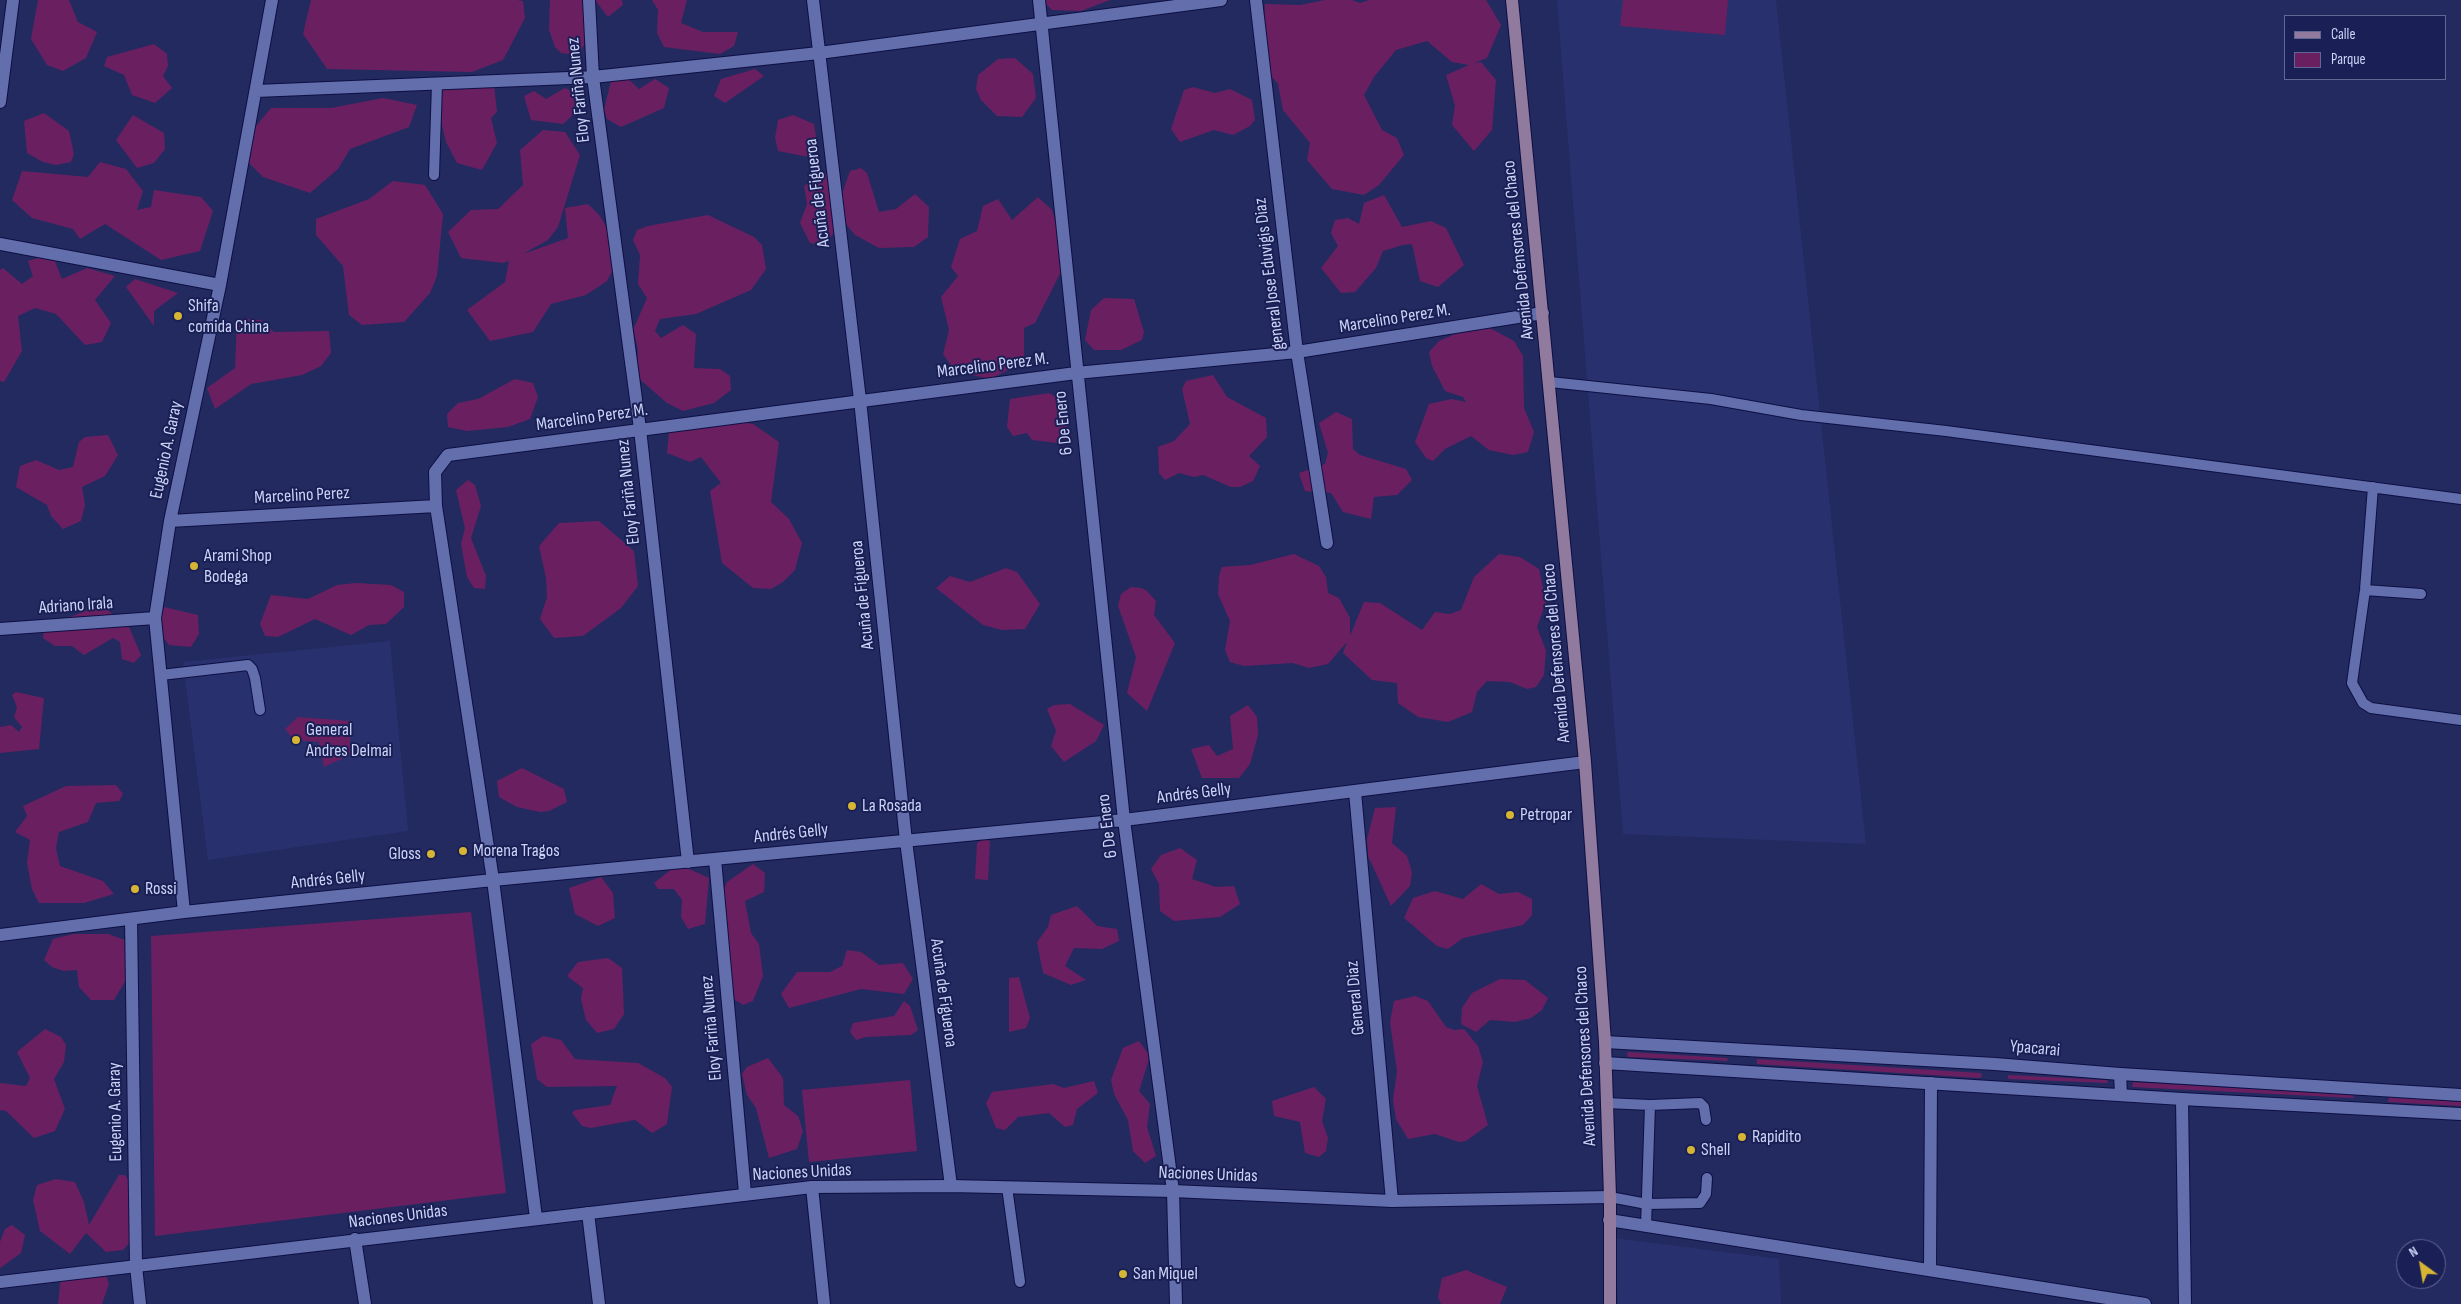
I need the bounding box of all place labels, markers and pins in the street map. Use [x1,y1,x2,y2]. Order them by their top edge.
place label: Shifa comida China [188,295,269,338]
marker: Shifa comida China [172,310,184,322]
place label: Arami Shop Bodega [204,545,272,588]
marker: Arami Shop Bodega [188,560,200,572]
place label: General Andres Delmai [306,719,392,762]
marker: General Andres Delmai [290,734,302,746]
place label: La Rosada [862,795,922,817]
marker: La Rosada [846,800,858,812]
place label: Petropar [1520,804,1572,826]
marker: Petropar [1504,809,1516,821]
place label: Morena Tragos [473,840,560,862]
place label: Gloss [388,843,421,865]
marker: Morena Tragos [457,845,469,857]
marker: Gloss [425,848,437,860]
place label: Rossi [145,878,177,900]
marker: Rossi [129,883,141,895]
place label: Rapidito [1752,1126,1801,1148]
marker: Rapidito [1736,1131,1748,1143]
place label: Shell [1701,1139,1730,1161]
marker: Shell [1685,1144,1697,1156]
place label: San Miquel [1133,1263,1198,1285]
marker: San Miquel [1117,1268,1129,1280]

